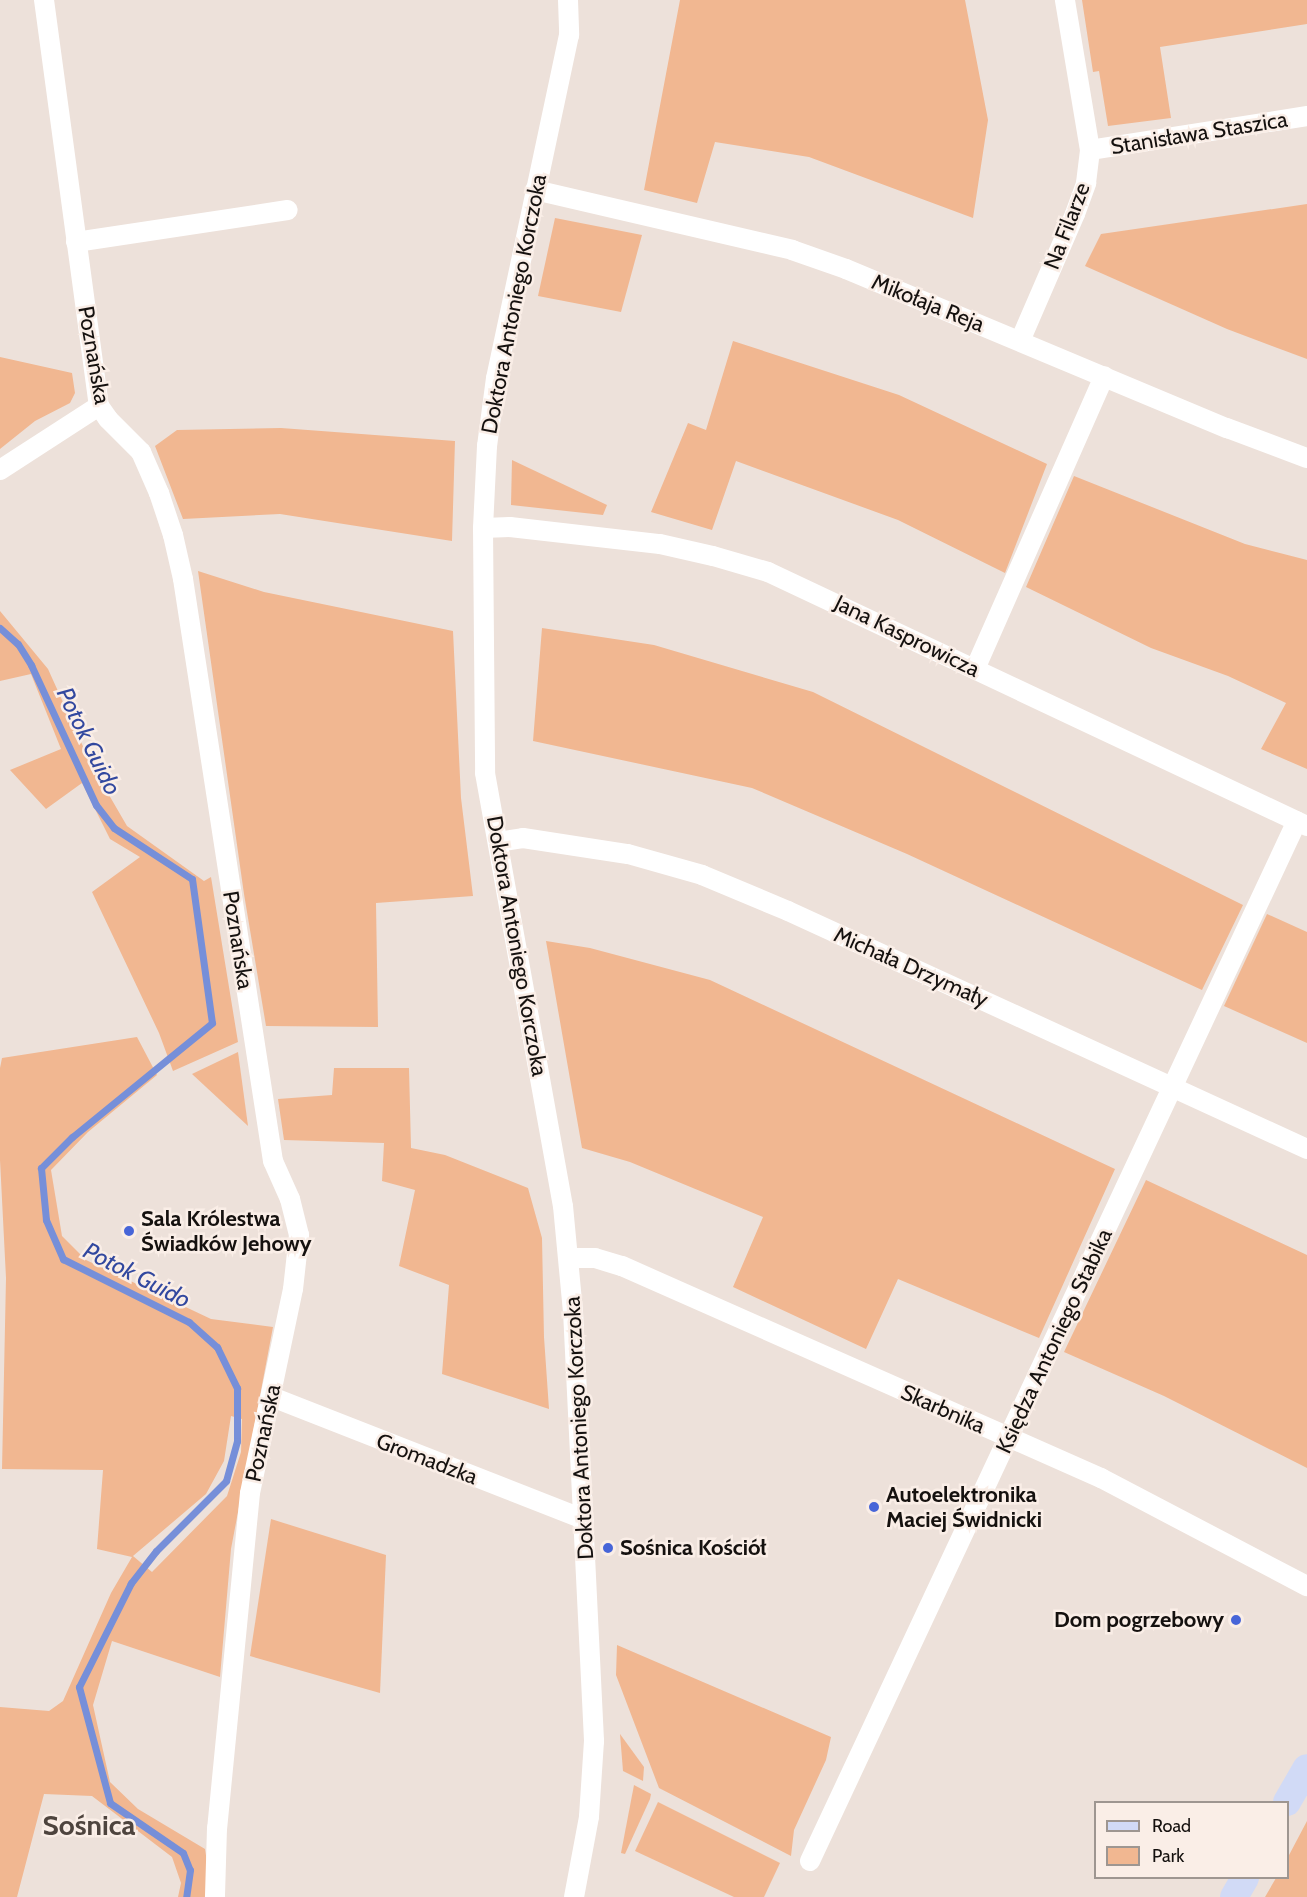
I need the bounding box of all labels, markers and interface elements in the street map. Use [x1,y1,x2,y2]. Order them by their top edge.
street label: Stanisława Staszica [1109,106,1289,160]
street label: Doktora Antoniego Korczoka [476,172,552,436]
street label: Na Filarze [1038,179,1096,273]
street label: Mikołaja Reja [868,268,988,338]
street label: Poznańska [72,304,116,406]
street label: Jana Kasprowicza [830,589,984,683]
water label: Potok Guido [51,682,127,800]
street label: Doktora Antoniego Korczoka [481,814,553,1078]
street label: Poznańska [217,889,259,991]
street label: Michała Drzymały [830,921,992,1013]
place label: Sala Królestwa Świadków Jehowy [141,1205,312,1256]
marker: Sala Królestwa Świadków Jehowy [122,1224,136,1238]
street label: Księdza Antoniego Stabika [990,1225,1118,1457]
water label: Potok Guido [79,1236,195,1314]
street label: Doktora Antoniego Korczoka [559,1296,599,1560]
street label: Skarbnika [897,1379,989,1439]
street label: Poznańska [240,1382,286,1484]
street label: Gromadzka [373,1428,481,1490]
place label: Autoelektronika Maciej Świdnicki [886,1481,1042,1532]
marker: Autoelektronika Maciej Świdnicki [867,1500,881,1514]
place label: Sośnica Kościół [620,1535,766,1561]
marker: Sośnica Kościół [601,1541,615,1555]
place label: Dom pogrzebowy [1054,1607,1224,1633]
marker: Dom pogrzebowy [1229,1613,1243,1627]
legend [1094,1801,1289,1879]
district label: Sośnica [43,1808,135,1842]
text: Road [1152,1815,1191,1837]
text: Park [1152,1845,1184,1867]

